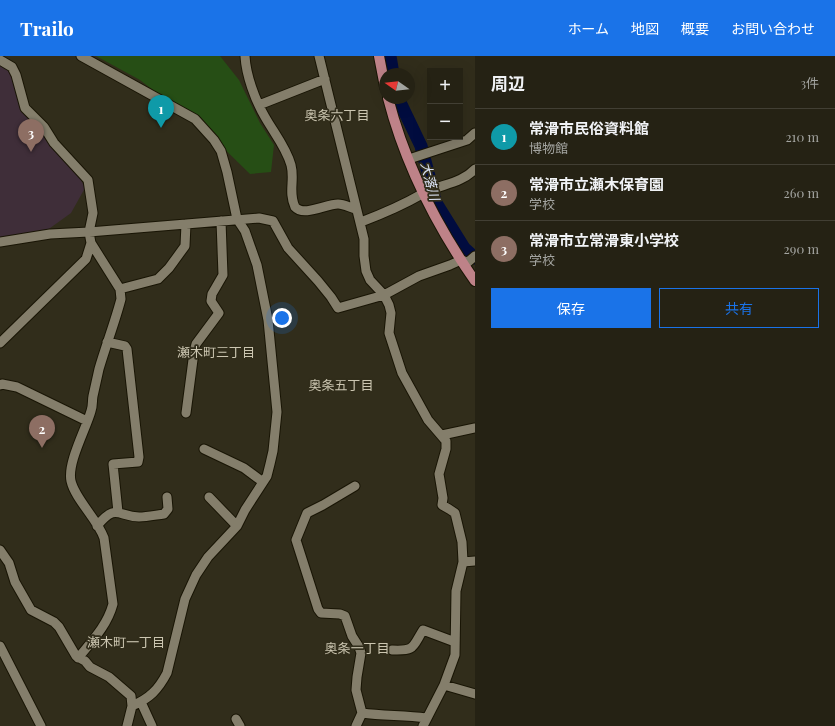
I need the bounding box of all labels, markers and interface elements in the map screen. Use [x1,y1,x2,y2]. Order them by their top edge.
text: Trailo [20,15,74,41]
text: ホーム [567,19,609,38]
text: 地図 [631,19,659,38]
text: 概要 [681,19,709,38]
text: お問い合わせ [731,19,815,38]
north arrow [379,68,415,104]
map controls [427,68,463,140]
button: + [427,68,463,104]
text: 周辺 [491,72,525,94]
text: 3件 [800,74,819,91]
pin: 1 [148,95,174,128]
button: − [427,104,463,140]
district label: 奥条六丁目 [304,106,370,123]
text: 常滑市民俗資料館 [529,118,649,138]
pin: 3 [18,119,44,152]
text: 1 [502,128,506,145]
text: 210 m [785,128,819,145]
text: 博物館 [529,139,568,156]
water label: 大落川 [418,160,445,204]
text: 常滑市立瀬木保育園 [529,174,664,194]
text: 2 [501,184,507,201]
text: 260 m [783,184,819,201]
text: 学校 [529,195,555,212]
text: 常滑市立常滑東小学校 [529,230,679,250]
text: 3 [501,240,507,257]
text: 290 m [784,240,819,257]
text: 学校 [529,251,555,268]
button: 保存 [491,288,651,328]
button: 共有 [659,288,819,328]
your location [272,308,292,328]
district label: 瀬木町三丁目 [177,343,255,360]
district label: 奥条五丁目 [308,376,374,393]
pin: 2 [29,415,55,448]
district label: 瀬木町一丁目 [87,633,165,650]
district label: 奥条一丁目 [324,639,390,656]

